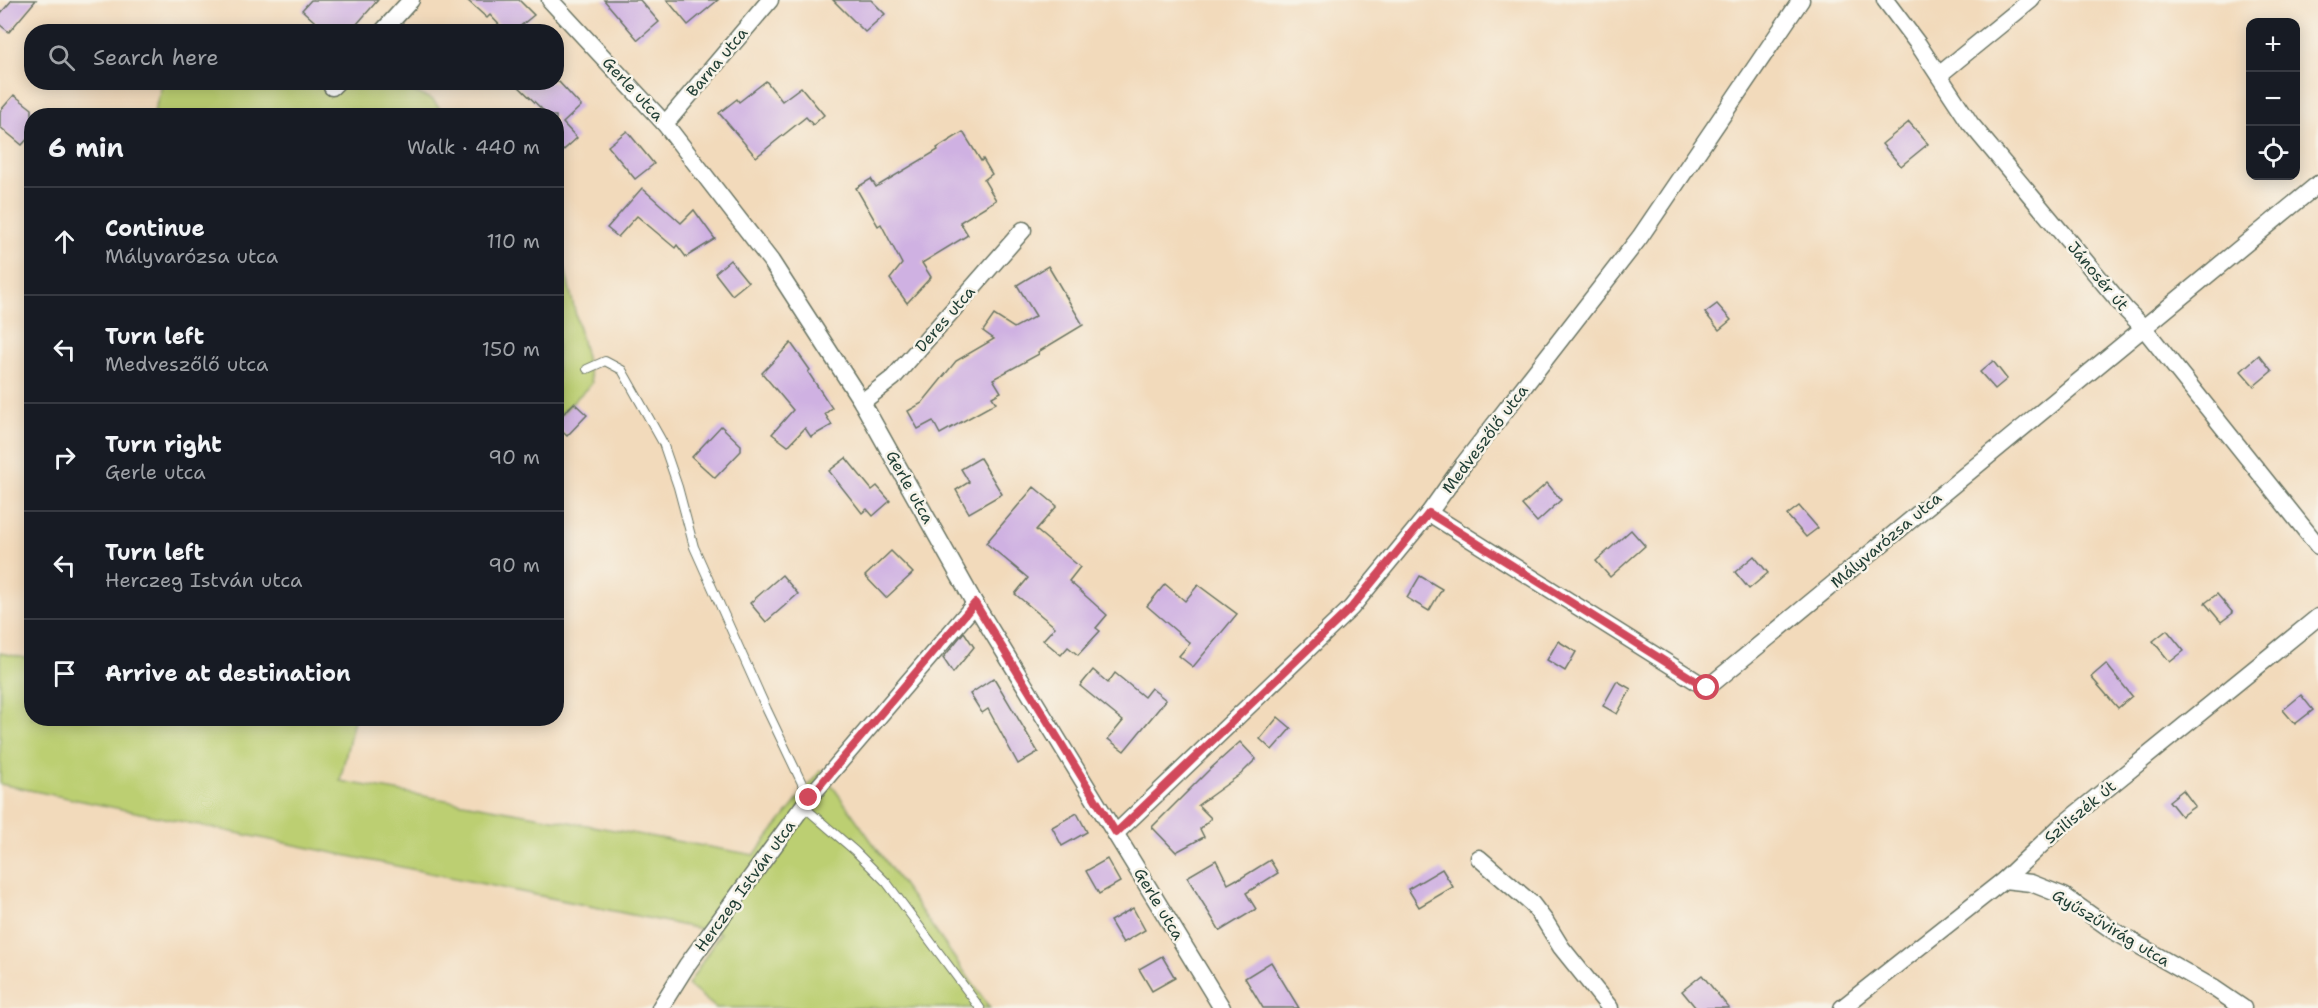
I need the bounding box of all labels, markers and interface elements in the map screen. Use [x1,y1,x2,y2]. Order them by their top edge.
map controls [2246,18,2300,180]
button: + [2246,18,2300,72]
street label: Barna utca [682,23,752,101]
search box [24,24,564,90]
icon: search [45,41,78,74]
text: Search here [93,43,219,72]
street label: Gerle utca [598,52,668,126]
button: − [2246,72,2300,126]
button: locate [2246,126,2300,180]
text: 6 min [48,130,124,165]
text: Walk · 440 m [407,134,540,160]
text: Continue [105,214,205,243]
icon: ahead [48,225,81,258]
text: 110 m [486,228,540,254]
street label: Jánosér út [2063,237,2133,315]
text: Mályvarózsa utca [105,243,278,269]
street label: Deres utca [910,281,980,357]
text: Turn left [105,322,204,351]
icon: left [48,333,81,366]
text: 150 m [482,336,540,362]
text: Medveszőlő utca [105,351,268,377]
street label: Medveszőlő utca [1437,380,1533,498]
text: Turn right [105,430,222,459]
icon: right [48,441,81,474]
text: 90 m [488,444,540,470]
street label: Gerle utca [881,447,939,527]
text: Gerle utca [105,459,206,485]
street label: Mályvarózsa utca [1826,487,1946,593]
text: Turn left [105,538,204,567]
icon: left [48,549,81,582]
text: 90 m [488,552,540,578]
text: Herczeg István utca [105,567,302,593]
icon: arrive [48,657,81,690]
text: Arrive at destination [105,659,351,688]
route start [1693,674,1719,700]
street label: Sziliszék út [2040,776,2120,848]
route end [795,784,821,810]
street label: Herczeg István utca [690,816,800,956]
street label: Gerle utca [1129,864,1189,944]
street label: Gyűszűvirág utca [2048,884,2174,972]

